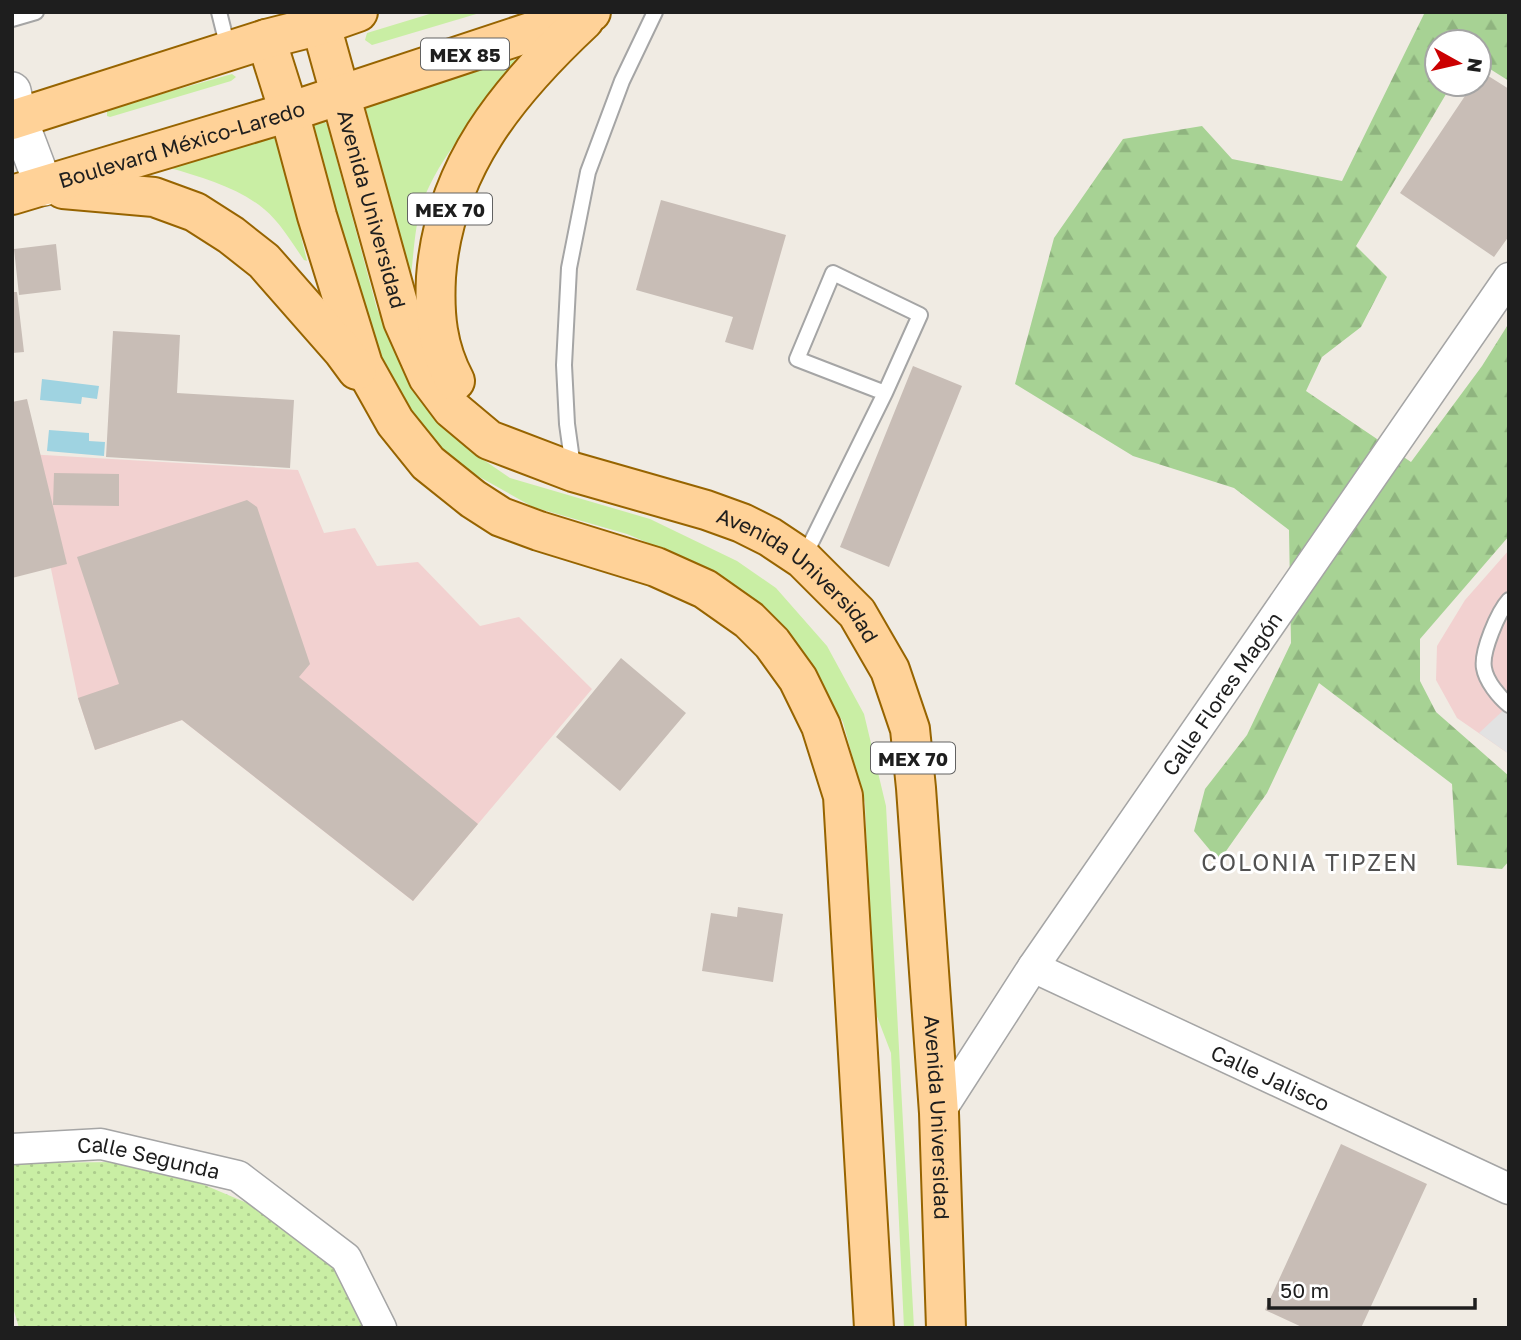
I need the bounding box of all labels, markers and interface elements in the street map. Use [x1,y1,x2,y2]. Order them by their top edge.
north arrow [1423,28,1493,98]
road number: MEX 85 [421,38,509,70]
text: N [1463,57,1488,74]
street label: Boulevard México-Laredo [55,95,308,193]
street label: Avenida Universidad [332,107,412,311]
road number: MEX 70 [408,194,492,224]
street label: Avenida Universidad [713,502,884,647]
street label: Calle Flores Magón [1156,607,1288,781]
road number: MEX 70 [871,743,955,774]
district label: COLONIA TIPZEN [1201,848,1419,876]
street label: Avenida Universidad [919,1014,955,1220]
street label: Calle Jalisco [1207,1039,1334,1117]
street label: Calle Segunda [76,1131,223,1184]
scale bar [1269,1266,1476,1310]
text: 50 m [1280,1277,1329,1303]

